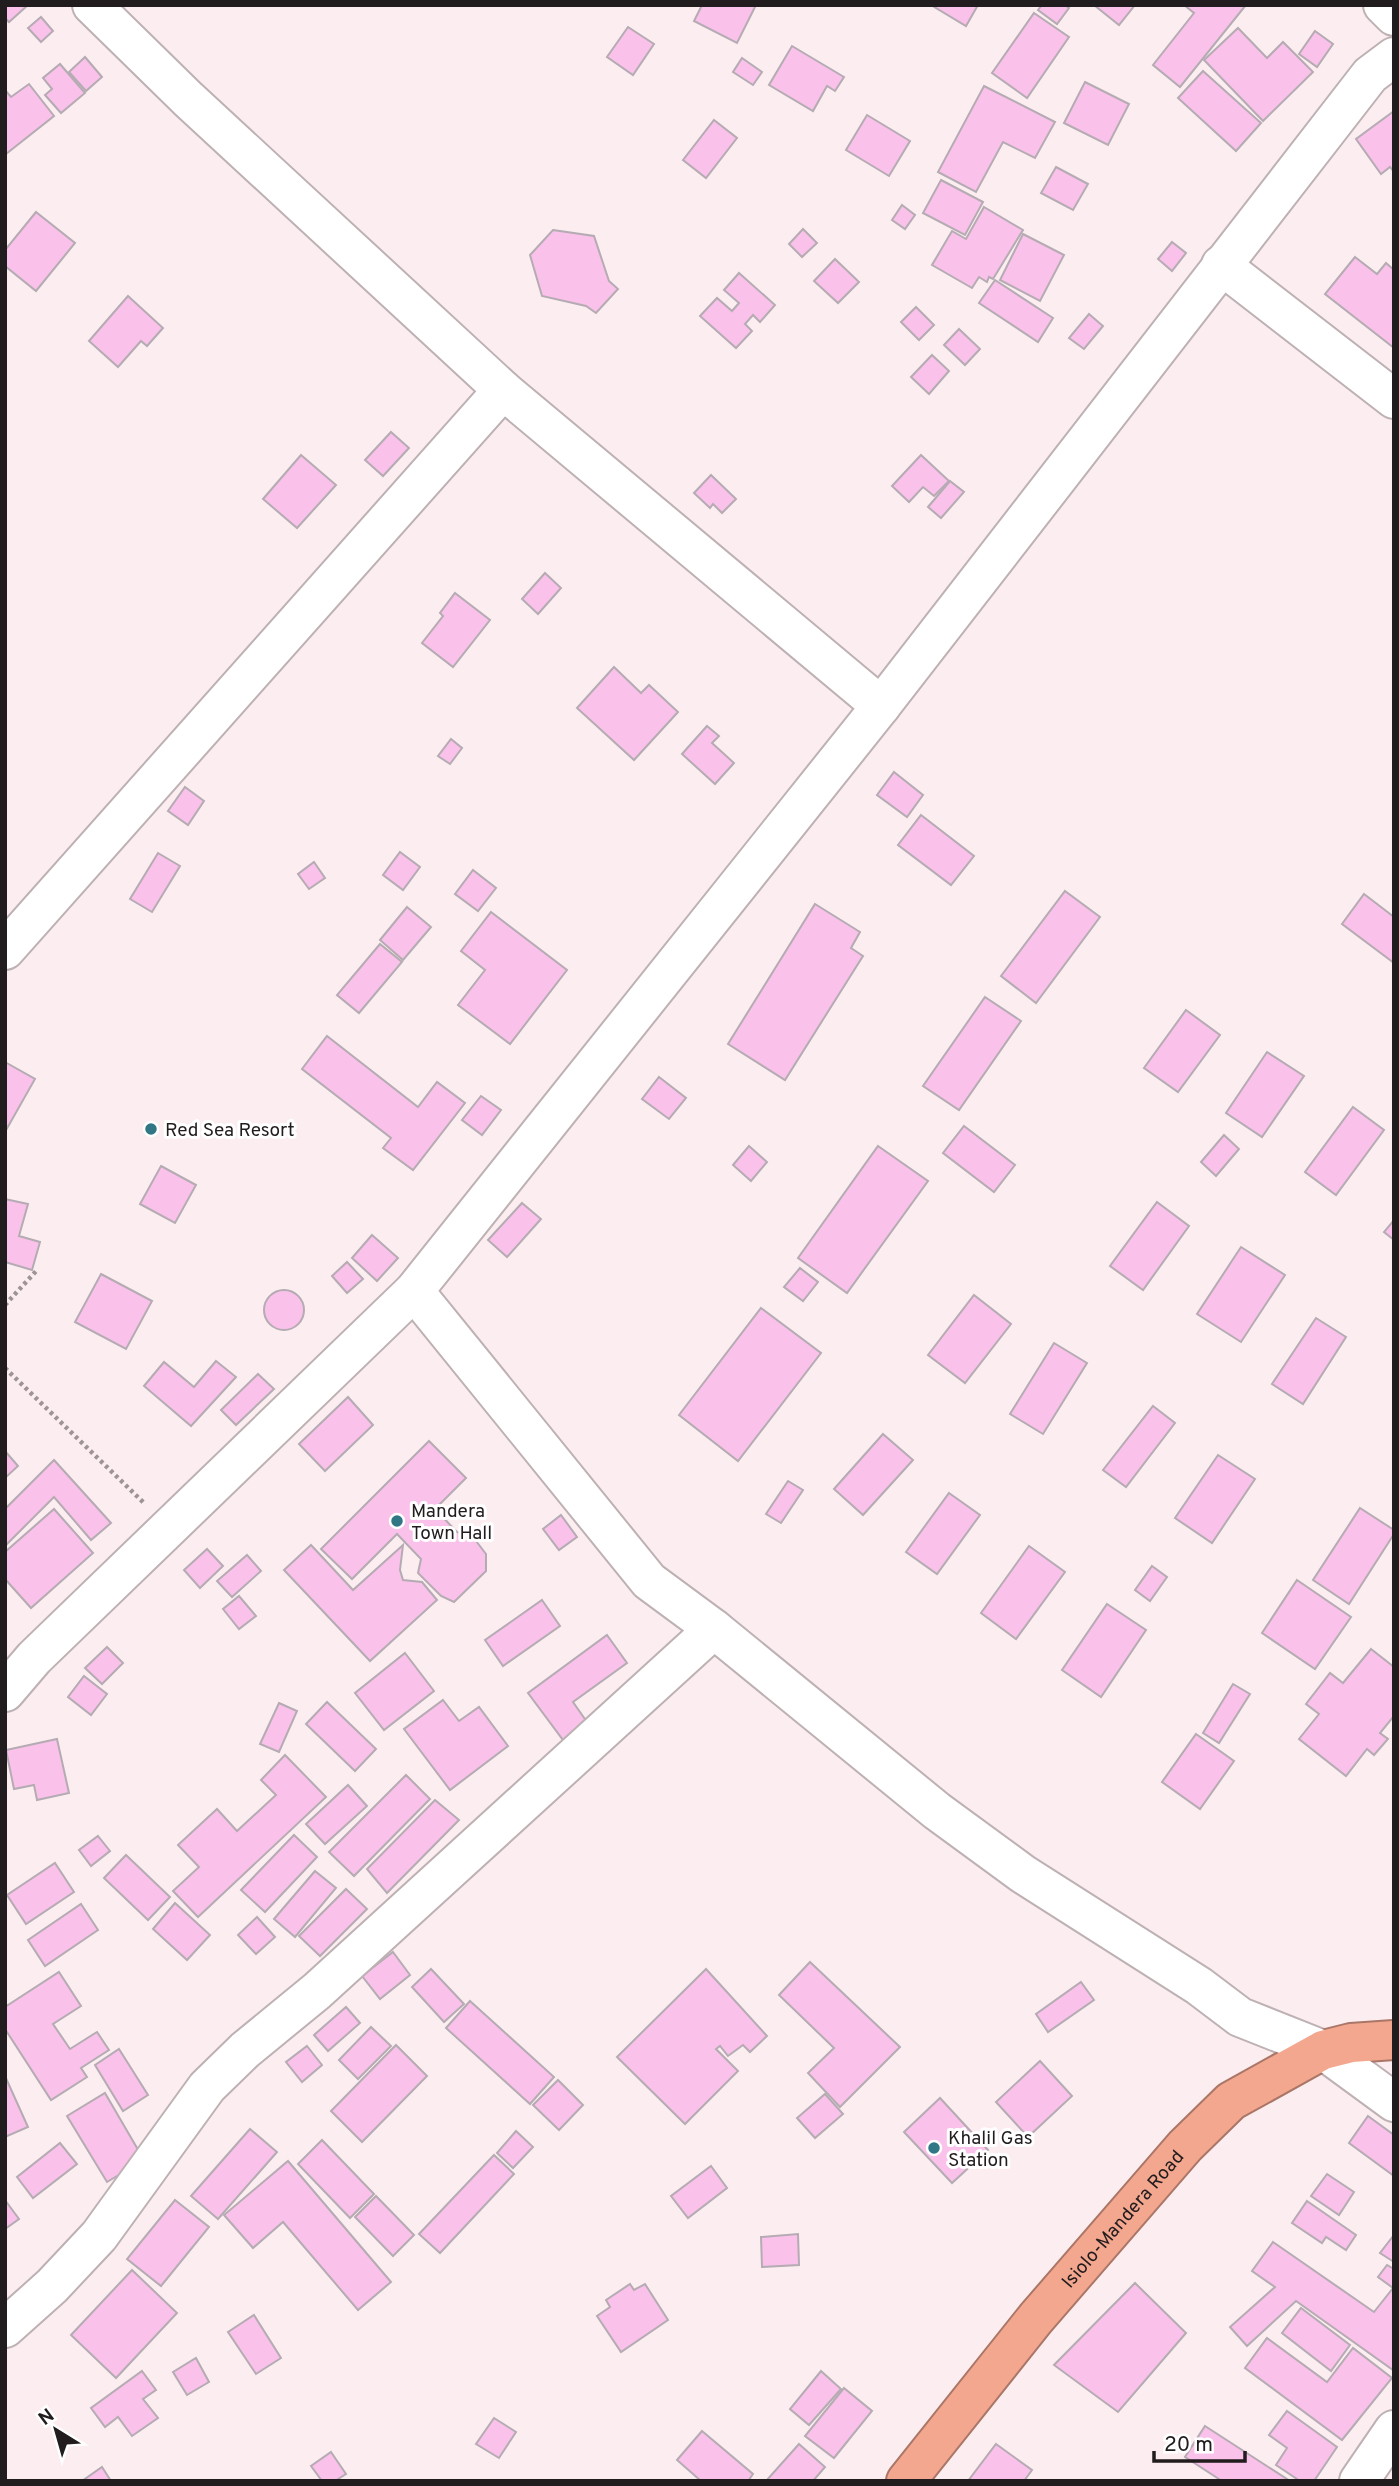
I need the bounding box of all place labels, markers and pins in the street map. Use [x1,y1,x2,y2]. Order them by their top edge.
place label: Red Sea Resort [165,1119,295,1143]
marker: Red Sea Resort [143,1121,159,1137]
place label: Mandera Town Hall [411,1500,492,1546]
marker: Mandera Town Hall [389,1513,405,1529]
place label: Khalil Gas Station [948,2127,1033,2173]
marker: Khalil Gas Station [926,2140,942,2156]

